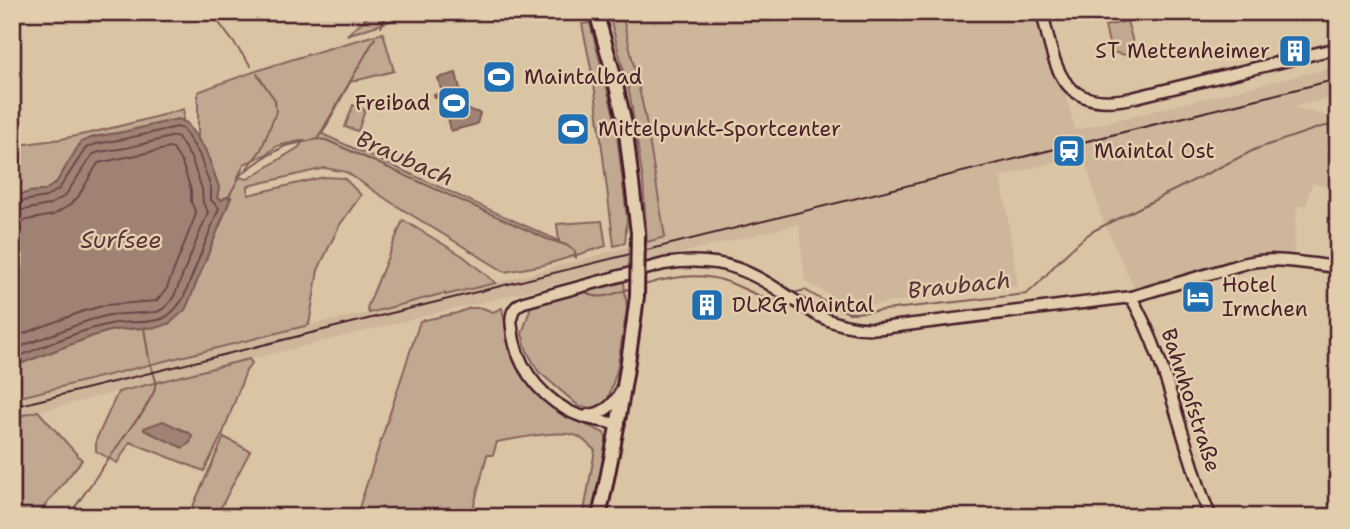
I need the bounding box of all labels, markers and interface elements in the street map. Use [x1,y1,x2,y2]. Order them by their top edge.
building icon: ST Mettenheimer [1276,32,1314,70]
place label: ST Mettenheimer [1095,37,1270,65]
sports icon: Maintalbad [480,58,518,96]
place label: Maintalbad [524,63,642,91]
sports icon: Freibad [435,84,473,122]
place label: Freibad [355,89,430,117]
sports icon: Mittelpunkt-Sportcenter [554,110,592,148]
place label: Mittelpunkt-Sportcenter [598,115,841,143]
water label: Braubach [351,123,459,193]
station icon: Maintal Ost [1050,132,1088,170]
place label: Maintal Ost [1094,137,1215,165]
water label: Surfsee [81,225,161,255]
water label: Braubach [906,265,1012,305]
place label: Hotel Irmchen [1222,271,1308,323]
hotel icon: Hotel Irmchen [1179,278,1217,316]
building icon: DLRG Maintal [688,286,726,324]
place label: DLRG Maintal [732,291,875,319]
street label: Bahnhofstraße [1155,325,1227,475]

